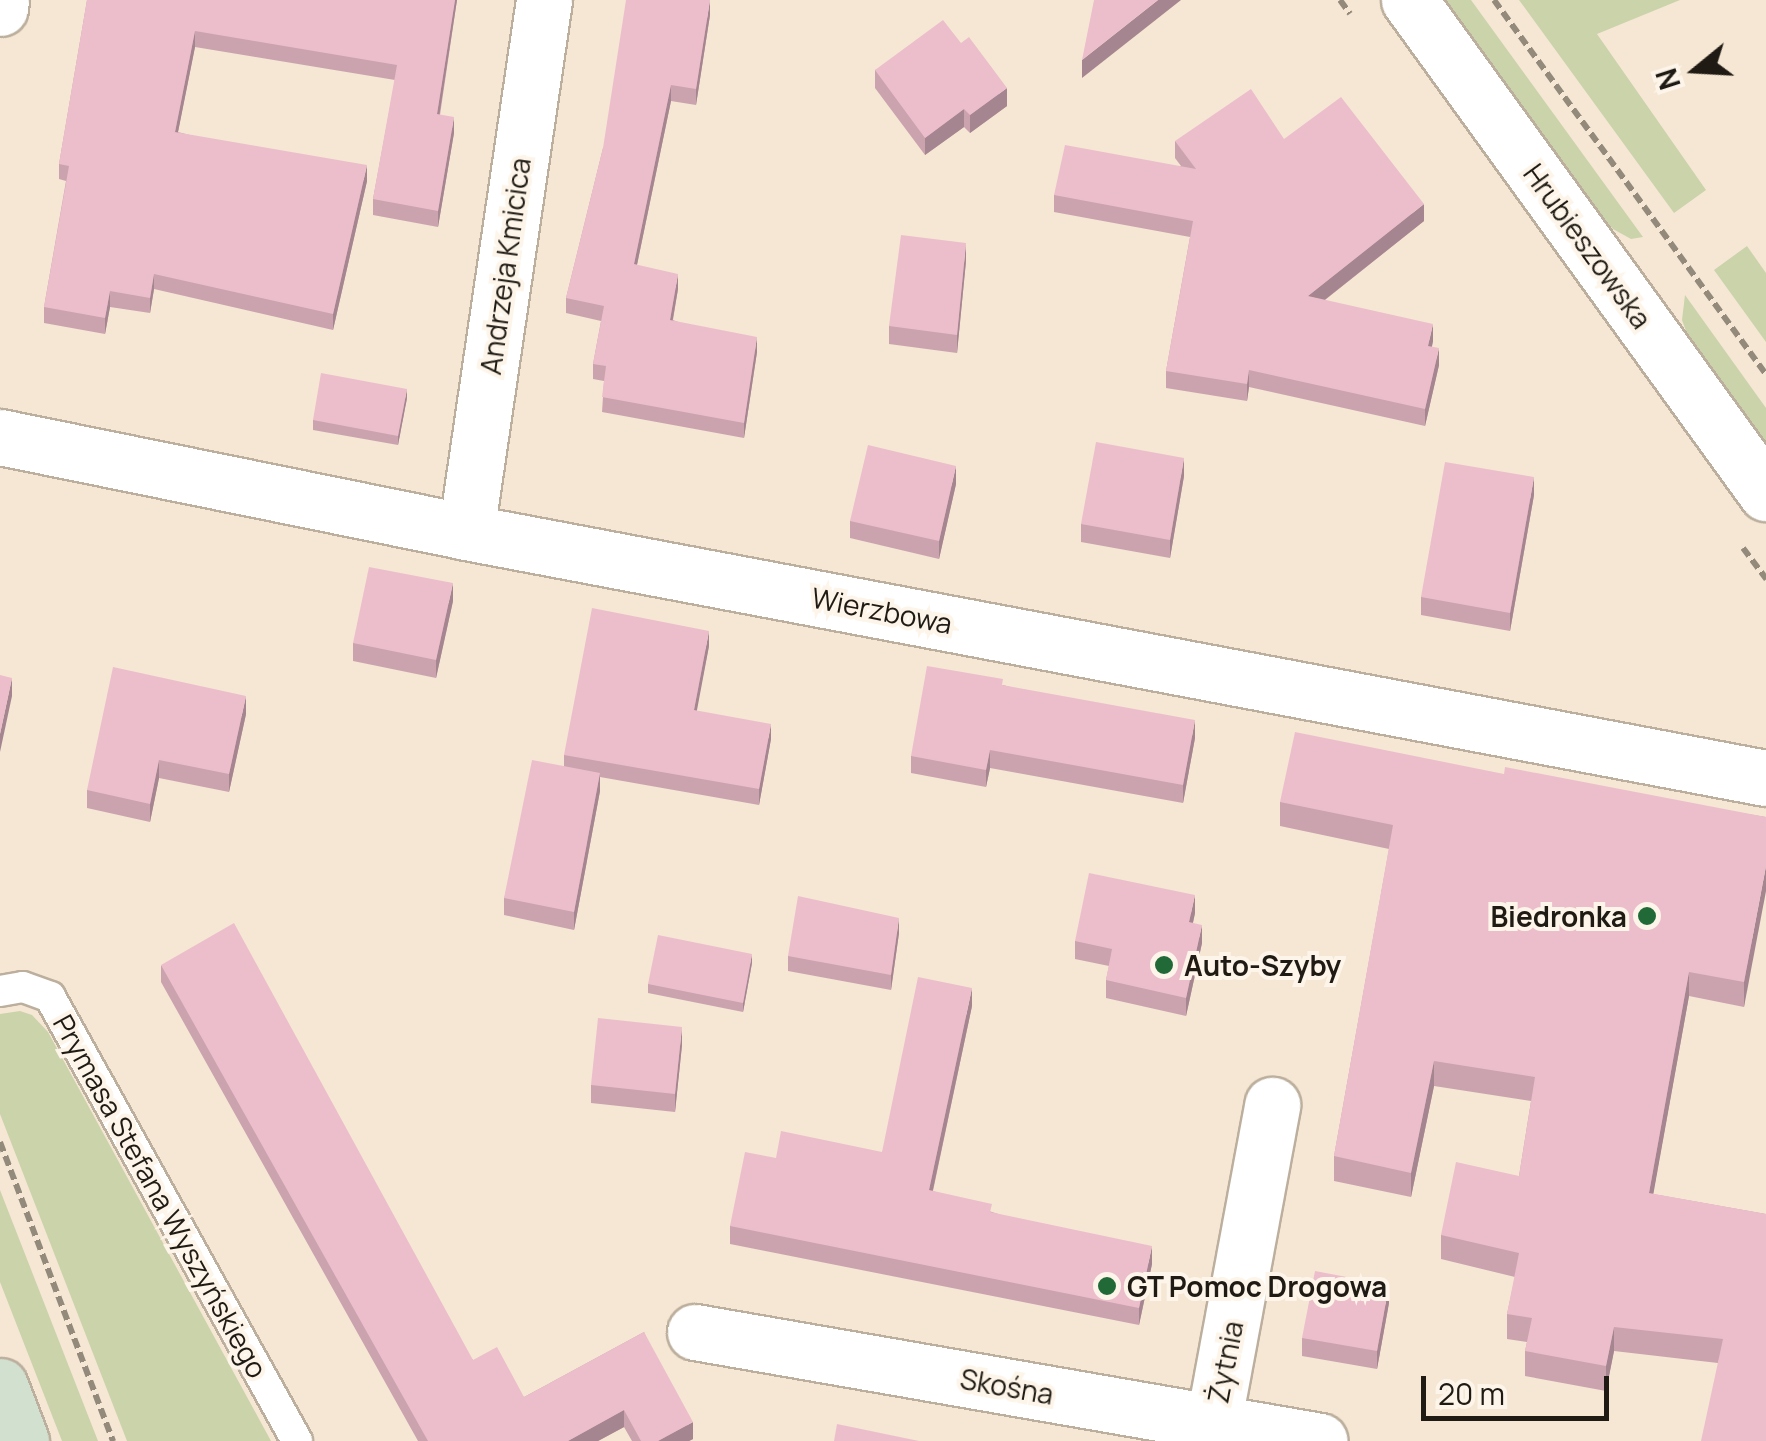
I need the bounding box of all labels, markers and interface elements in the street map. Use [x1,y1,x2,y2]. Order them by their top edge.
north arrow [1646,20,1746,120]
text: N [1646,64,1689,95]
street label: Andrzeja Kmicica [473,155,537,377]
street label: Hrubieszowska [1517,157,1659,335]
street label: Wierzbowa [809,580,955,640]
place label: Biedronka [1490,899,1627,933]
marker: Biedronka [1636,905,1658,927]
place label: Auto-Szyby [1184,948,1341,982]
marker: Auto-Szyby [1153,954,1175,976]
street label: Prymasa Stefana Wyszyńskiego [47,1009,275,1383]
place label: GT Pomoc Drogowa [1127,1269,1388,1303]
marker: GT Pomoc Drogowa [1096,1275,1118,1297]
street label: Żytnia [1201,1318,1249,1406]
scale bar [1426,1356,1614,1418]
street label: Skośna [958,1361,1056,1411]
text: 20 m [1438,1373,1505,1414]

